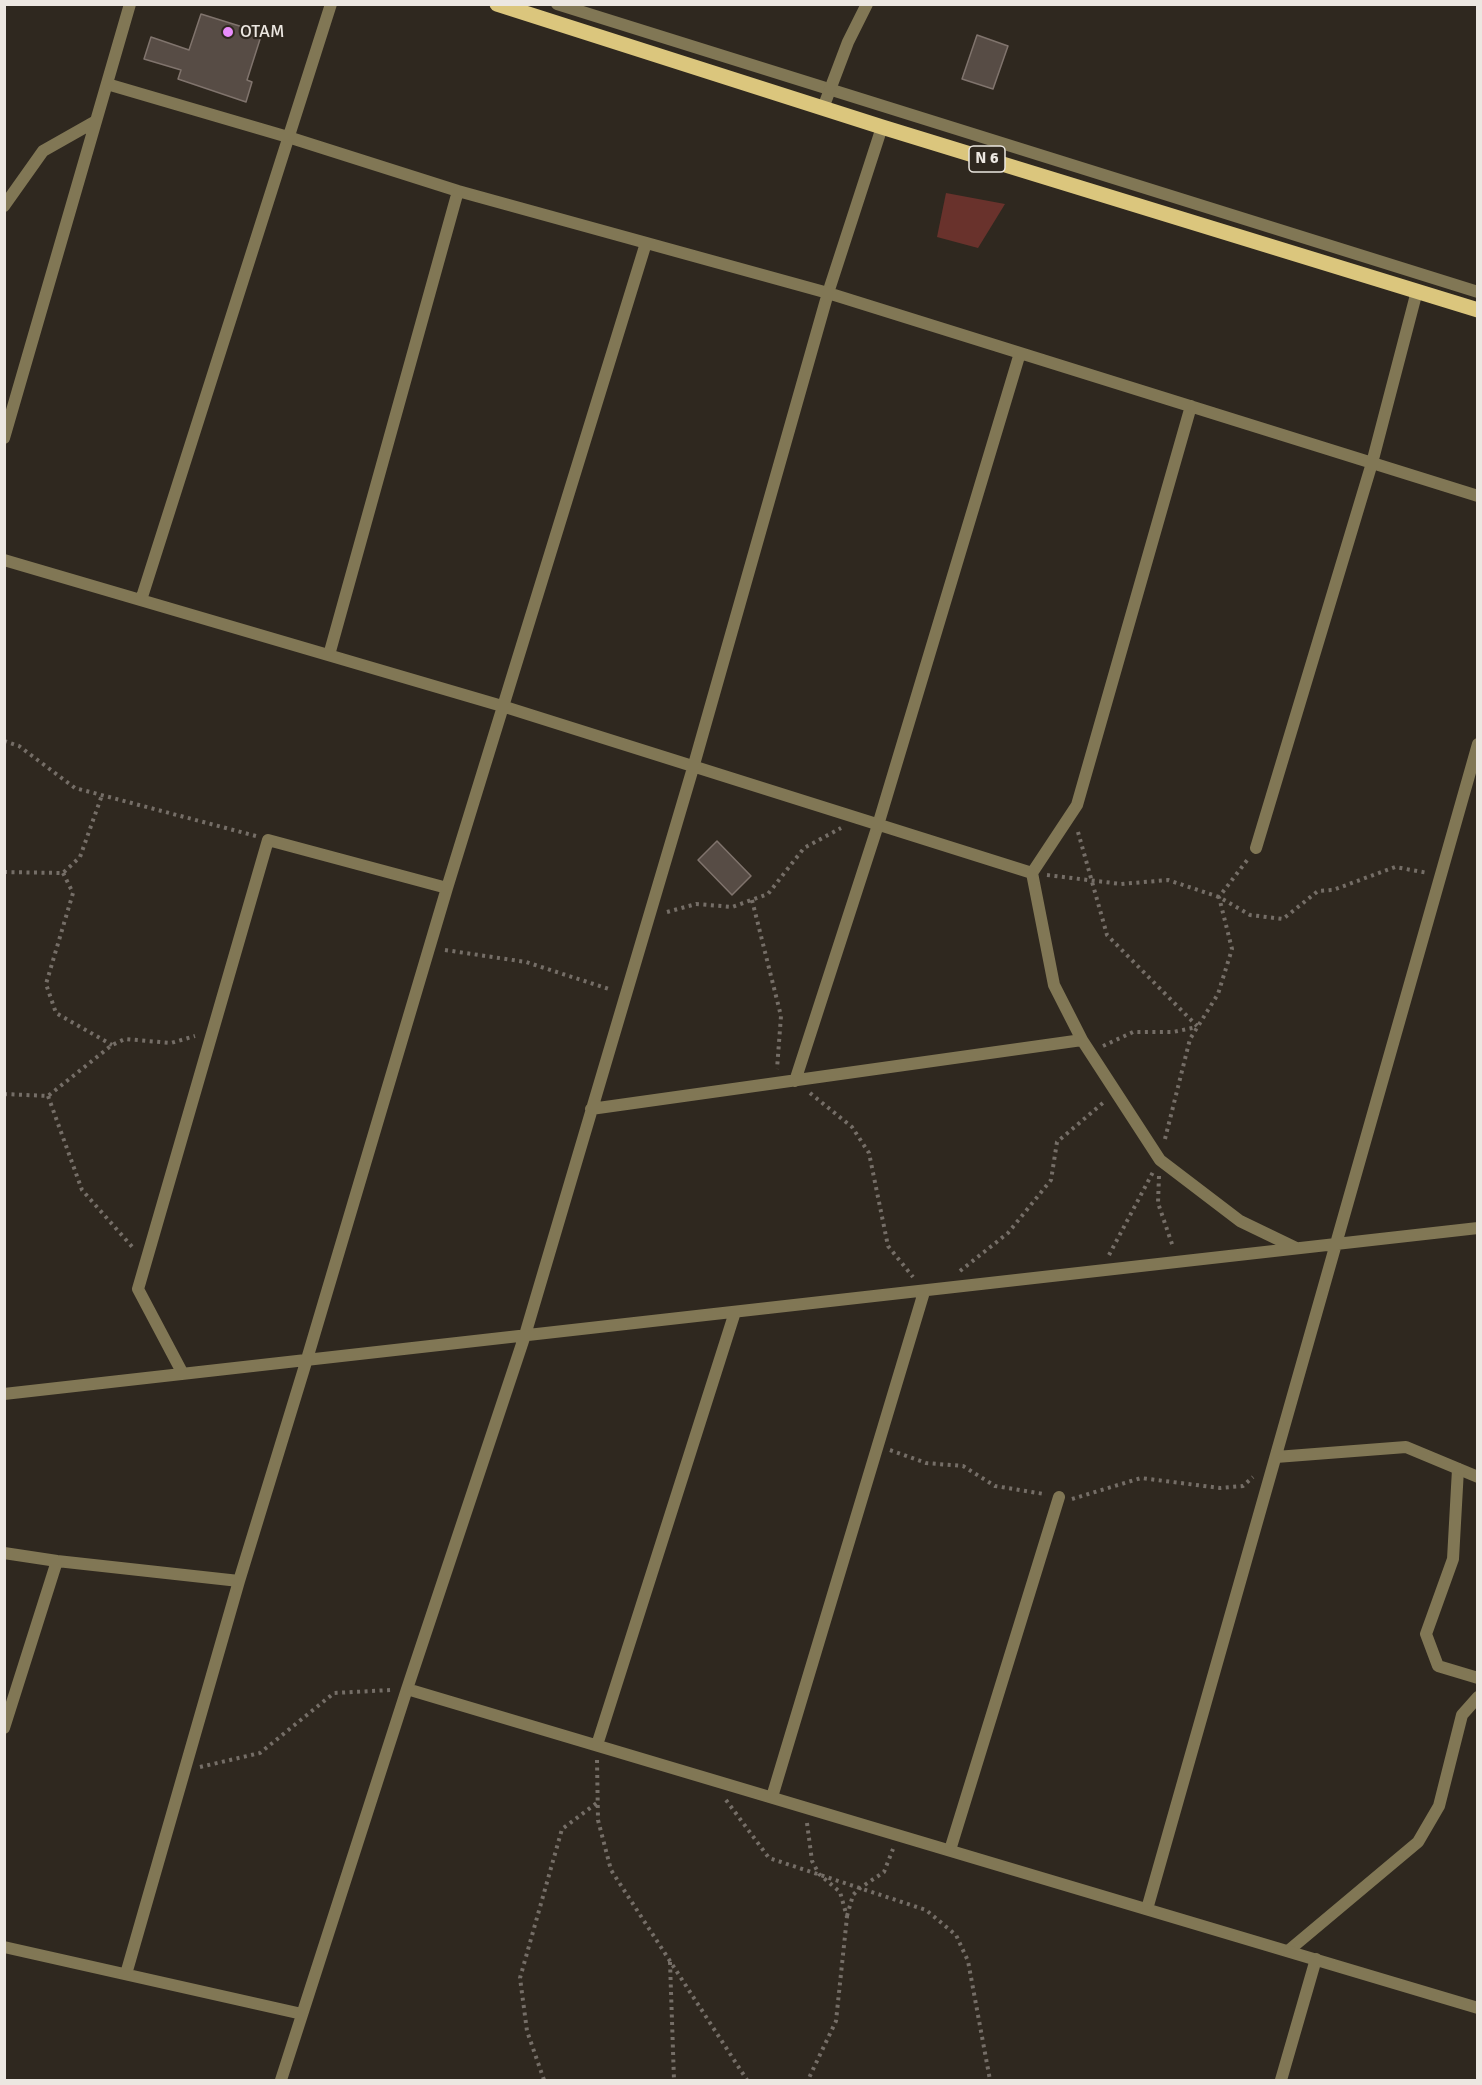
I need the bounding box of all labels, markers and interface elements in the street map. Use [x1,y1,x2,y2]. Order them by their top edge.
place label: OTAM [240,21,285,43]
marker: OTAM [221,25,235,39]
road number: N 6 [969,146,1005,172]

